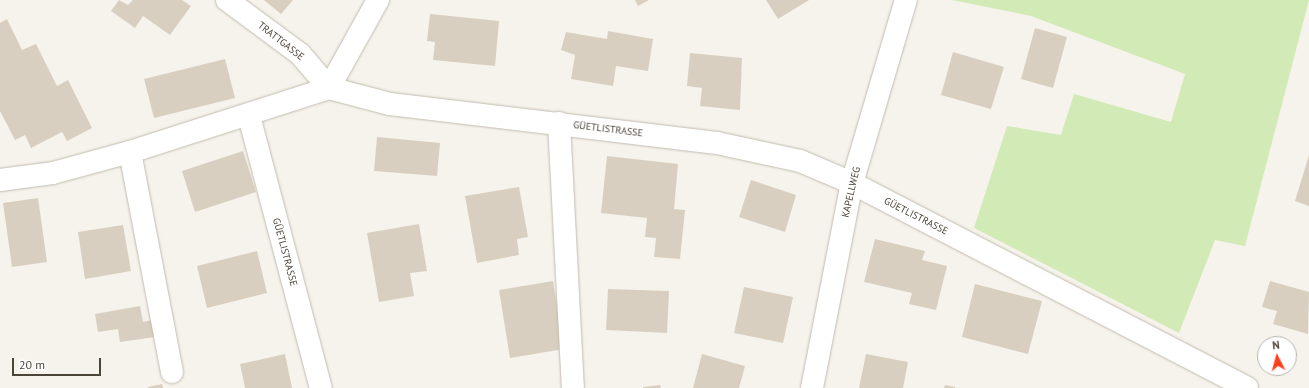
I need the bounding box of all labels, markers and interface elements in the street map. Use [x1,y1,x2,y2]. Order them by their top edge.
street label: TRATTGASSE [256,19,306,63]
street label: GÜETLISTRASSE [573,119,643,139]
street label: KAPELLWEG [839,165,863,219]
street label: GÜETLISTRASSE [882,195,950,237]
street label: GÜETLISTRASSE [270,217,300,287]
north arrow [1257,336,1297,376]
text: N [1272,338,1280,352]
scale bar [14,350,103,376]
text: 20 m [19,357,45,372]

